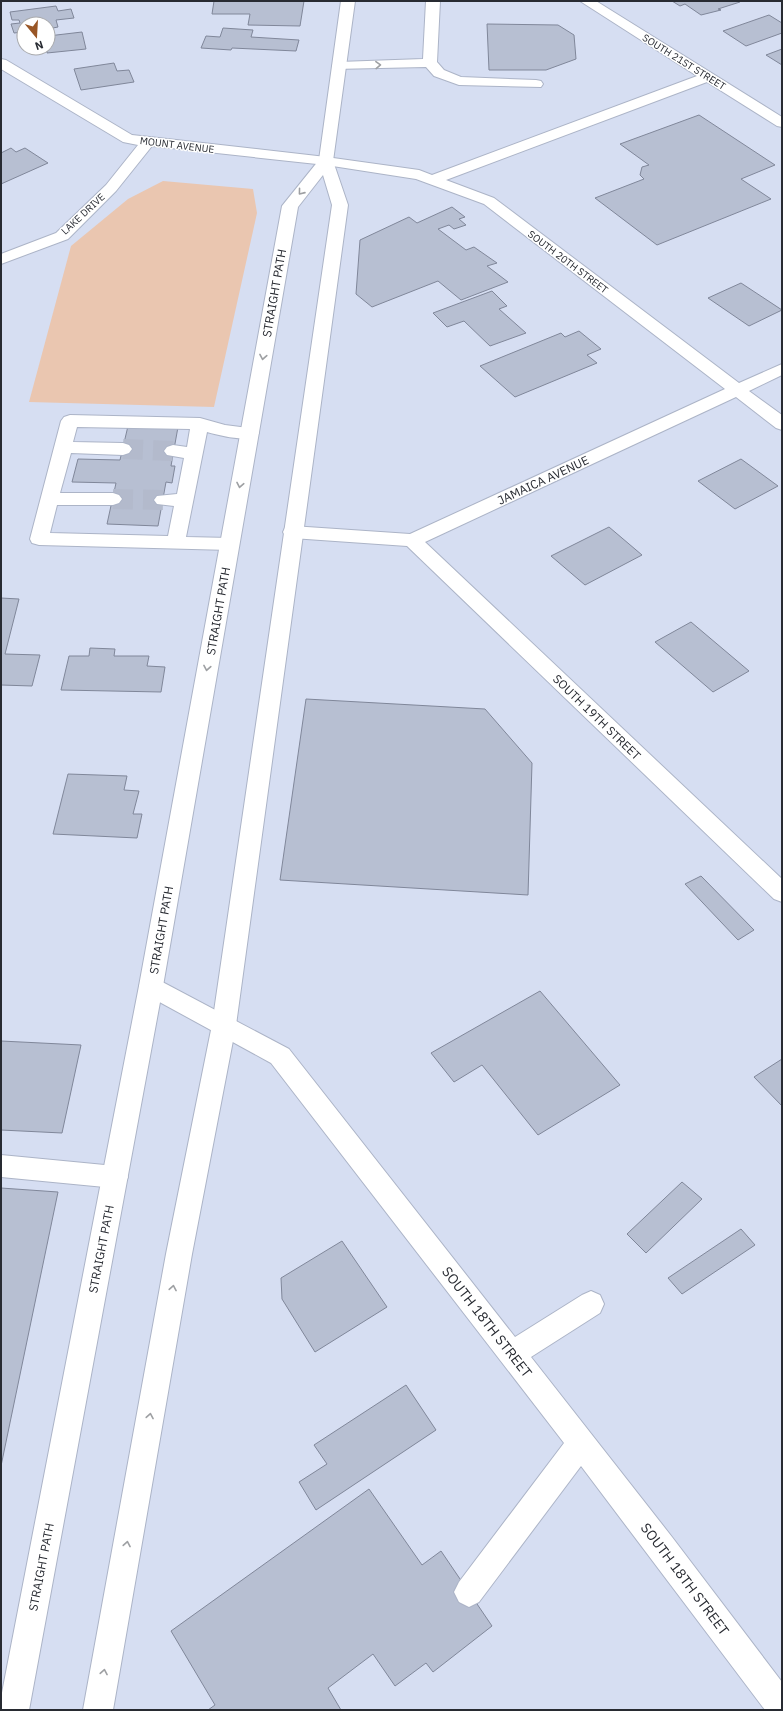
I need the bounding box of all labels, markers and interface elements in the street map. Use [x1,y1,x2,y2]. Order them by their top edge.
north arrow [16,16,56,56]
street label: SOUTH 21ST STREET [640,31,728,93]
text: N [33,38,45,53]
one-way arrow [375,60,381,69]
street label: MOUNT AVENUE [139,134,215,156]
one-way arrow [299,187,306,194]
street label: LAKE DRIVE [58,190,108,238]
street label: SOUTH 20TH STREET [525,228,611,297]
street label: STRAIGHT PATH [259,248,289,338]
one-way arrow [259,354,268,360]
street label: JAMAICA AVENUE [495,452,591,508]
one-way arrow [236,482,245,488]
street label: STRAIGHT PATH [203,566,233,656]
one-way arrow [204,665,212,671]
street label: SOUTH 19TH STREET [550,671,644,763]
street label: STRAIGHT PATH [146,885,176,975]
street label: STRAIGHT PATH [85,1204,117,1294]
street label: SOUTH 18TH STREET [438,1263,536,1381]
one-way arrow [168,1285,176,1291]
one-way arrow [145,1413,154,1419]
street label: SOUTH 18TH STREET [637,1519,733,1639]
street label: STRAIGHT PATH [25,1522,57,1612]
one-way arrow [122,1541,131,1547]
one-way arrow [100,1668,108,1675]

